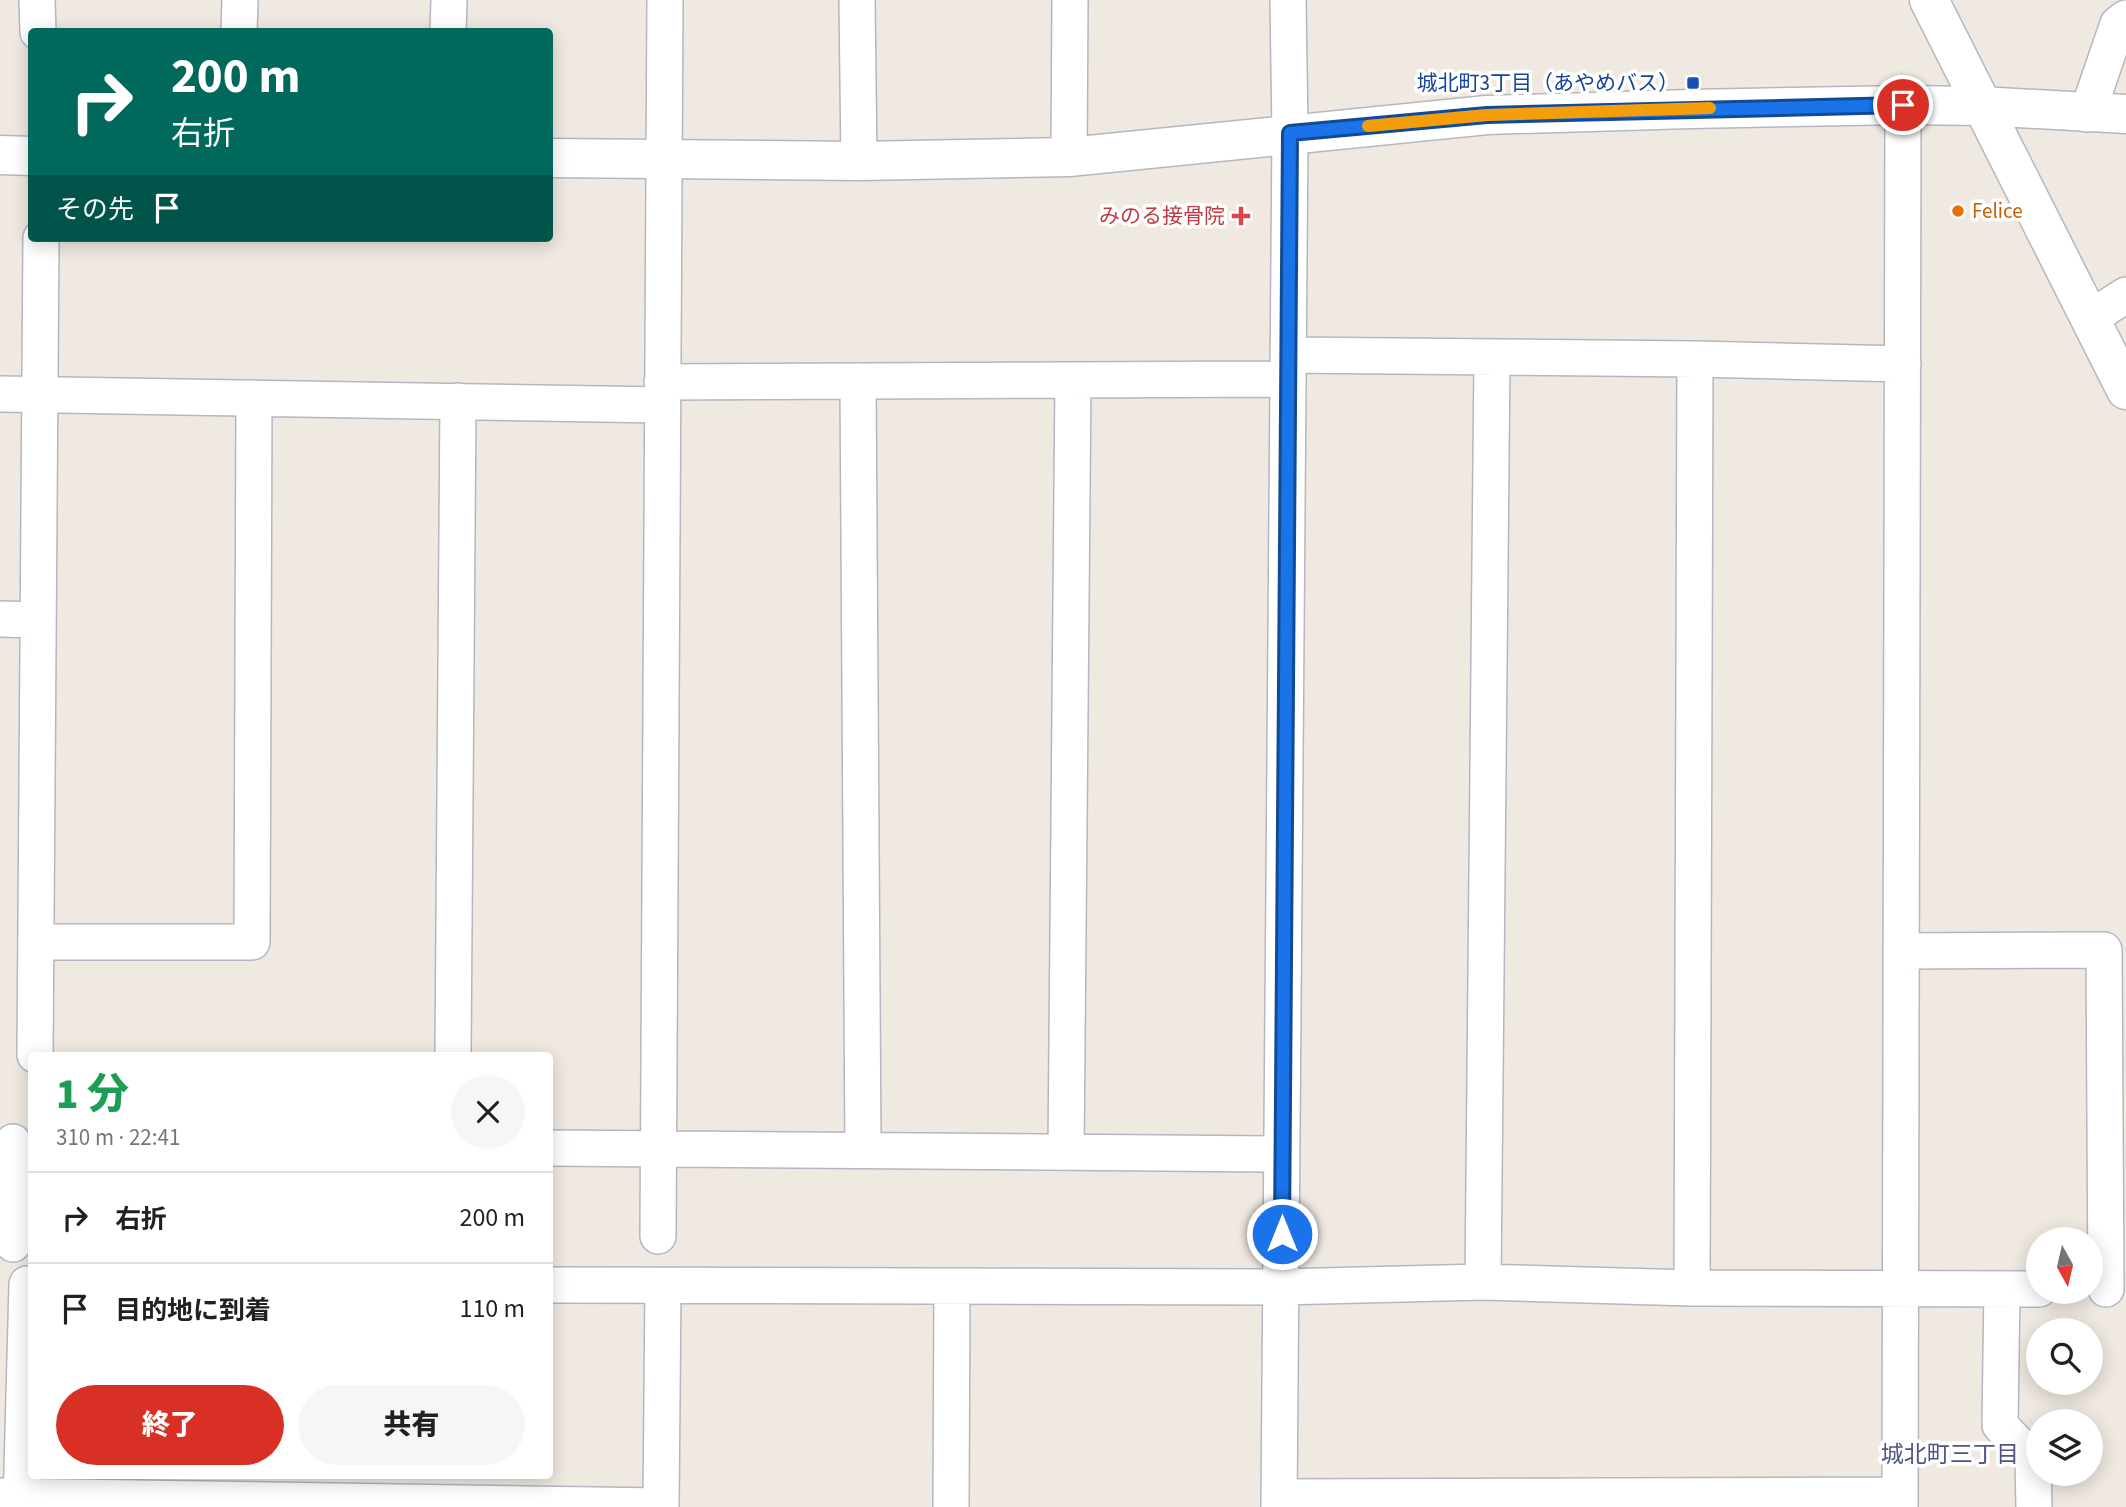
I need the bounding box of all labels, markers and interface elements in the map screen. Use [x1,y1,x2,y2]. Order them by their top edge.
text: 200 m [171,42,300,112]
icon: right [56,56,147,147]
place label: 城北町3丁目（あやめバス） [1417,68,1679,98]
marker: 城北町3丁目（あやめバス） [1685,75,1701,91]
pin [1873,75,1933,135]
icon: arrive [1884,86,1922,124]
text: 右折 [171,111,235,157]
icon: arrive [148,189,186,227]
text: その先 [56,191,134,228]
place label: Felice [1972,196,2023,226]
place label: みのる接骨院 [1099,201,1225,231]
marker: Felice [1950,203,1966,219]
marker: みのる接骨院 [1231,206,1251,226]
text: 1 分 [56,1065,129,1125]
button: close [451,1075,525,1149]
text: 310 m · 22:41 [56,1121,180,1154]
position arrow [1245,1197,1319,1271]
icon: right [56,1199,94,1237]
text: 200 m [459,1199,525,1236]
text: 右折 [115,1201,167,1238]
north arrow [2026,1227,2104,1304]
map controls [2026,1227,2103,1486]
icon: arrive [56,1290,94,1328]
text: 110 m [459,1290,525,1327]
text: 目的地に到着 [115,1292,271,1329]
button: search [2026,1318,2103,1395]
button: 終了 [56,1385,284,1465]
button: 共有 [298,1385,525,1465]
button: layers [2026,1409,2103,1486]
district label: 城北町三丁目 [1881,1438,2019,1471]

